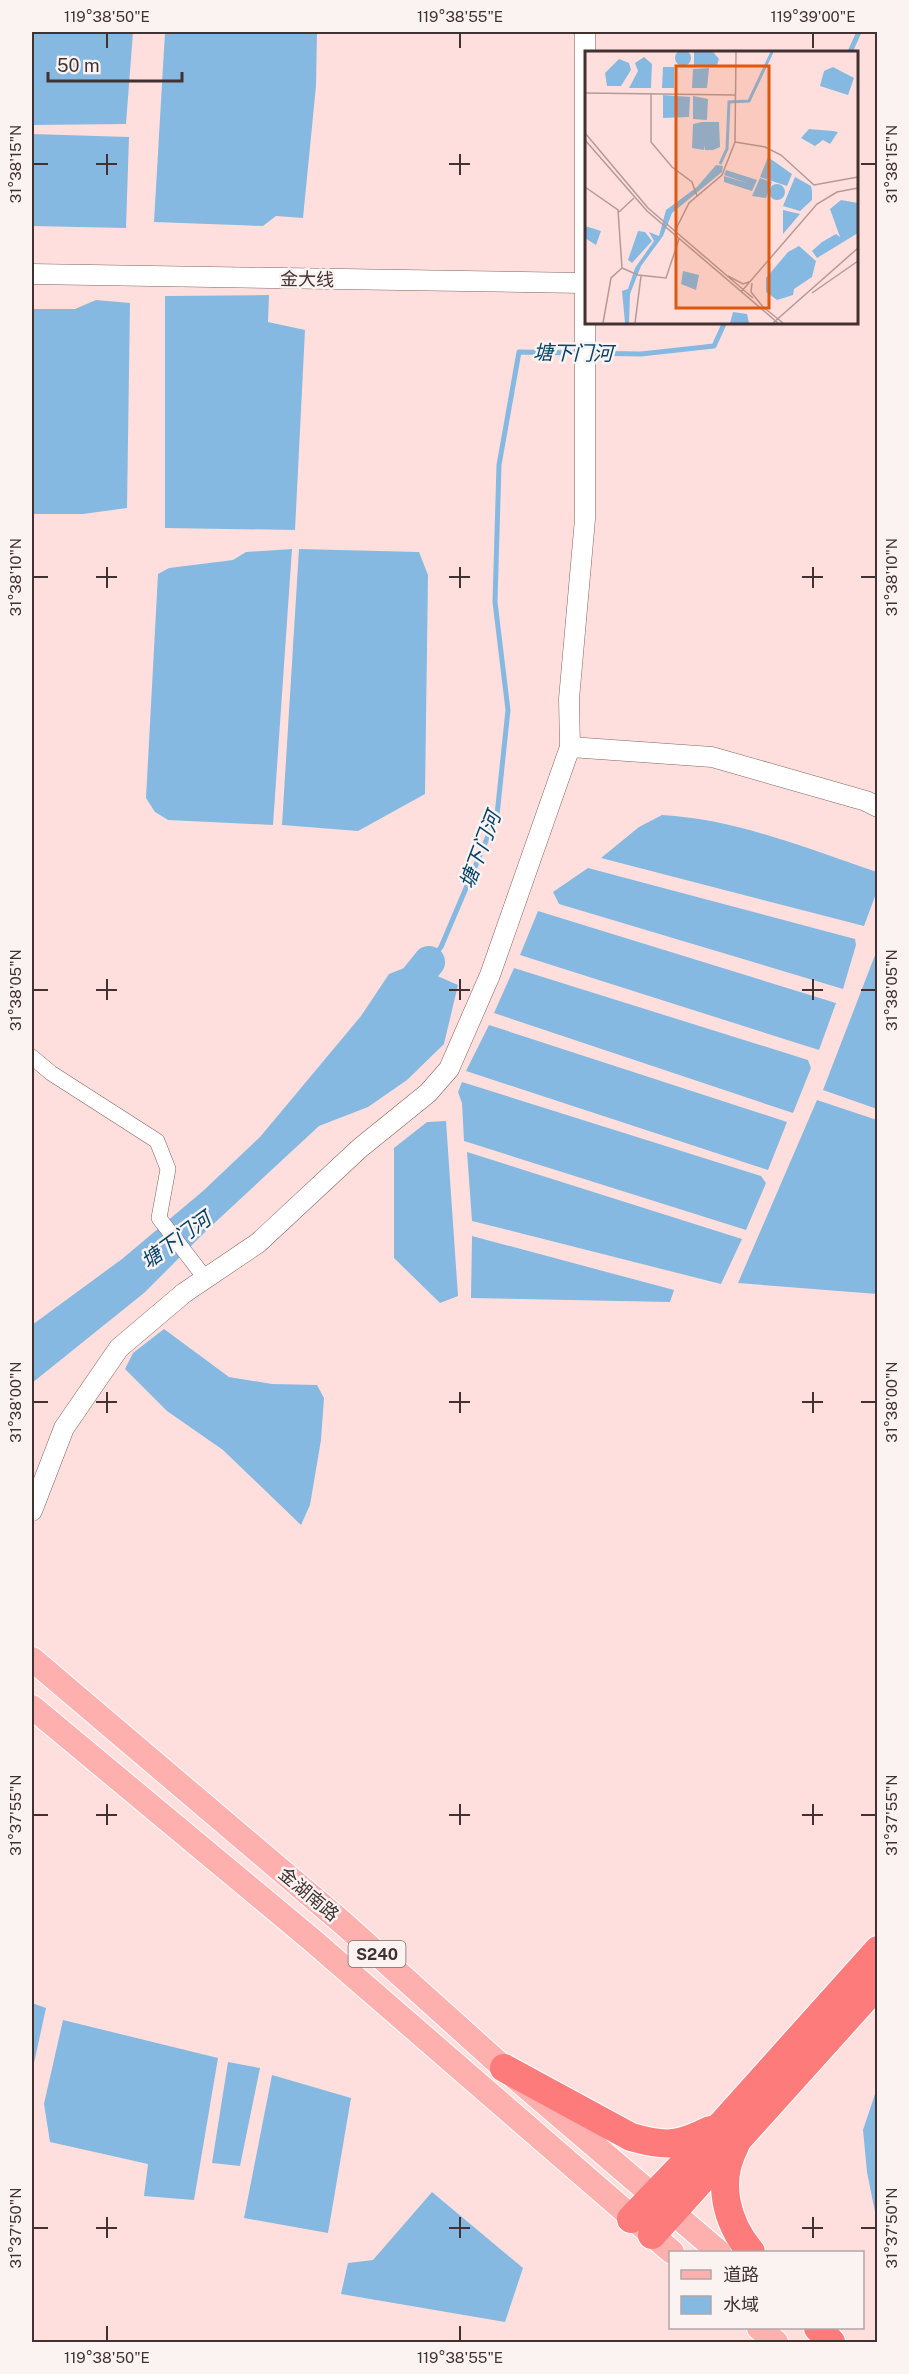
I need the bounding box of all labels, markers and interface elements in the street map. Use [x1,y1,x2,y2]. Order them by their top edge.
text: 119°38'50"E [64,8,150,25]
text: 119°38'55"E [417,8,503,25]
text: 119°39'00"E [771,8,855,25]
scale bar [48,45,182,83]
inset map [585,51,858,324]
text: 50 m [57,55,100,76]
text: 31°38'15"N [7,125,24,203]
text: 31°38'15"N [883,125,900,203]
street label: 金大线 [280,268,334,290]
water label: 塘下门河 [533,340,617,366]
text: 31°38'10"N [7,538,24,616]
text: 31°38'10"N [883,538,900,616]
water label: 塘下门河 [454,805,507,892]
text: 31°38'05"N [7,949,24,1031]
text: 31°38'05"N [883,949,900,1031]
water label: 塘下门河 [137,1204,219,1273]
text: 31°38'00"N [7,1361,24,1443]
text: 31°38'00"N [883,1361,900,1443]
text: 31°37'55"N [7,1774,24,1856]
text: 31°37'55"N [883,1774,900,1856]
street label: 金湖南路 [275,1863,343,1925]
road number: S240 [348,1941,406,1967]
text: 31°37'50"N [7,2188,24,2268]
text: 31°37'50"N [883,2188,900,2268]
legend [669,2251,864,2329]
text: 道路 [723,2264,759,2285]
text: 水域 [723,2294,759,2315]
text: 119°38'50"E [64,2349,150,2366]
text: 119°38'55"E [417,2349,503,2366]

